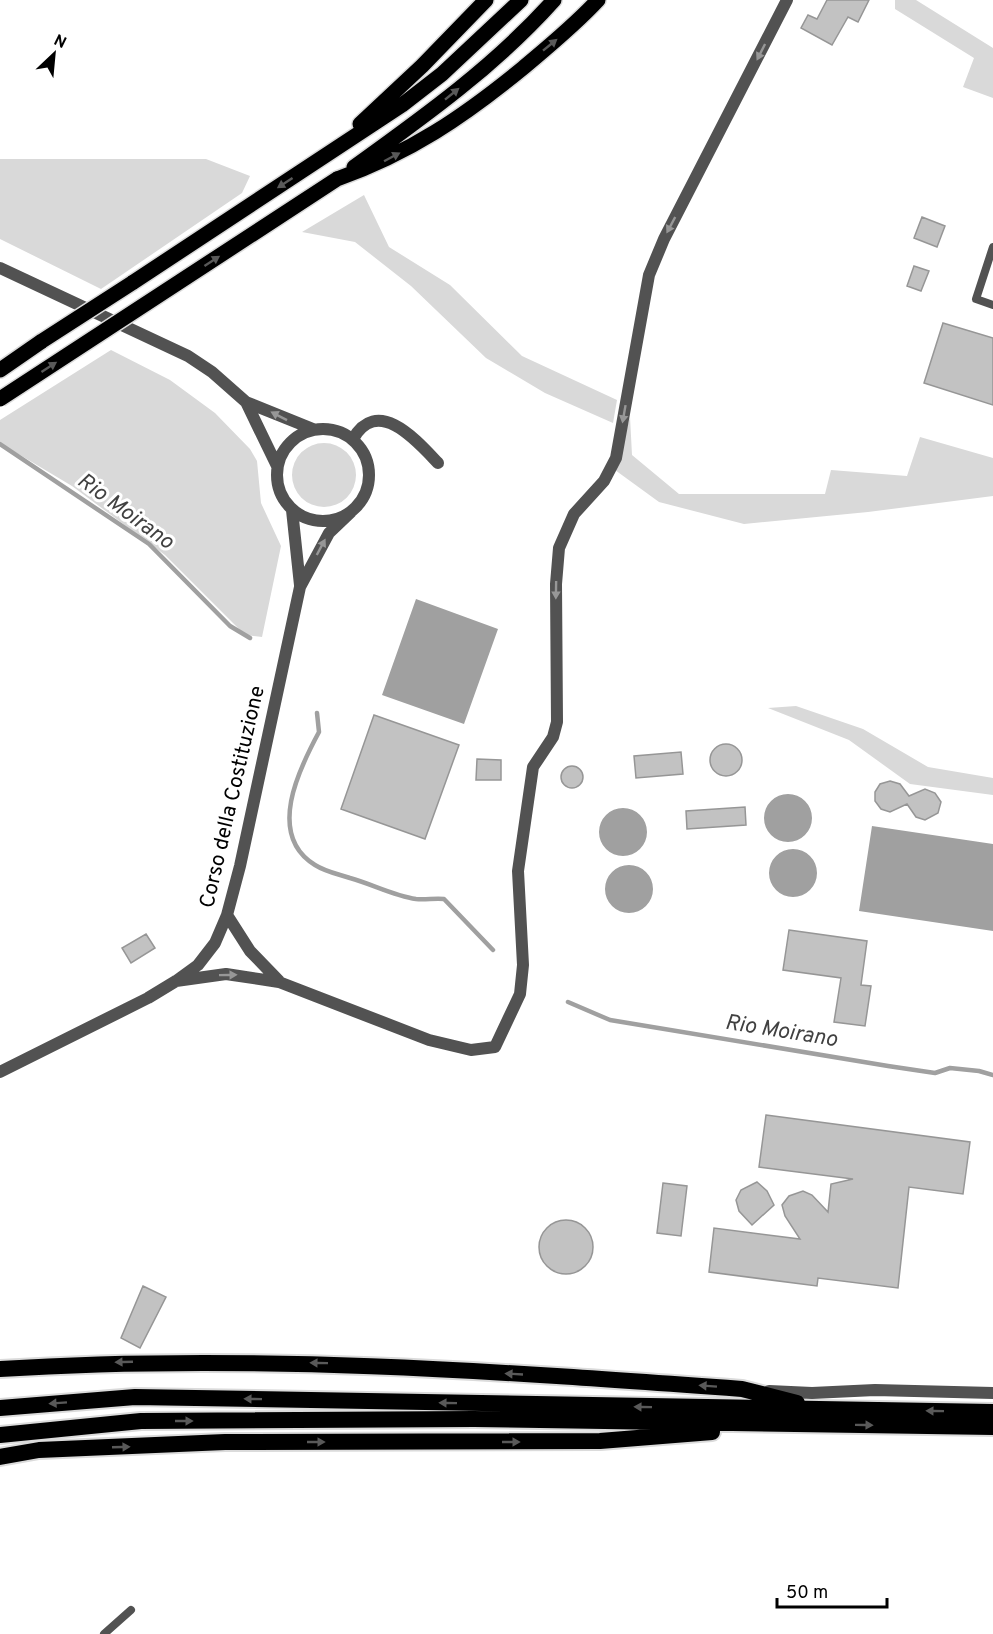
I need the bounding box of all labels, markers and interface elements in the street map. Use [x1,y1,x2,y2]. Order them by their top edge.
north arrow [24,24,84,84]
text: N [50,31,69,54]
one-way arrow [543,40,558,52]
one-way arrow [756,44,765,61]
one-way arrow [444,88,460,101]
one-way arrow [383,153,400,162]
one-way arrow [277,177,293,188]
one-way arrow [666,217,676,234]
one-way arrow [204,255,220,266]
one-way arrow [41,362,57,373]
one-way arrow [619,404,628,423]
one-way arrow [271,411,288,421]
water label: Rio Moirano [71,468,179,556]
one-way arrow [316,538,326,556]
one-way arrow [551,580,561,599]
street label: Corso della Costituzione [194,683,272,911]
one-way arrow [219,970,238,980]
water label: Rio Moirano [723,1010,839,1054]
one-way arrow [115,1358,134,1367]
one-way arrow [310,1359,329,1368]
one-way arrow [504,1369,523,1378]
one-way arrow [699,1382,718,1391]
one-way arrow [243,1395,262,1404]
one-way arrow [48,1398,67,1408]
one-way arrow [438,1398,457,1408]
one-way arrow [633,1402,652,1412]
one-way arrow [925,1407,944,1416]
one-way arrow [174,1416,193,1426]
one-way arrow [855,1420,874,1430]
one-way arrow [306,1437,325,1447]
one-way arrow [501,1437,520,1447]
one-way arrow [111,1442,130,1451]
scale bar [777,1571,886,1609]
text: 50 m [786,1582,828,1605]

